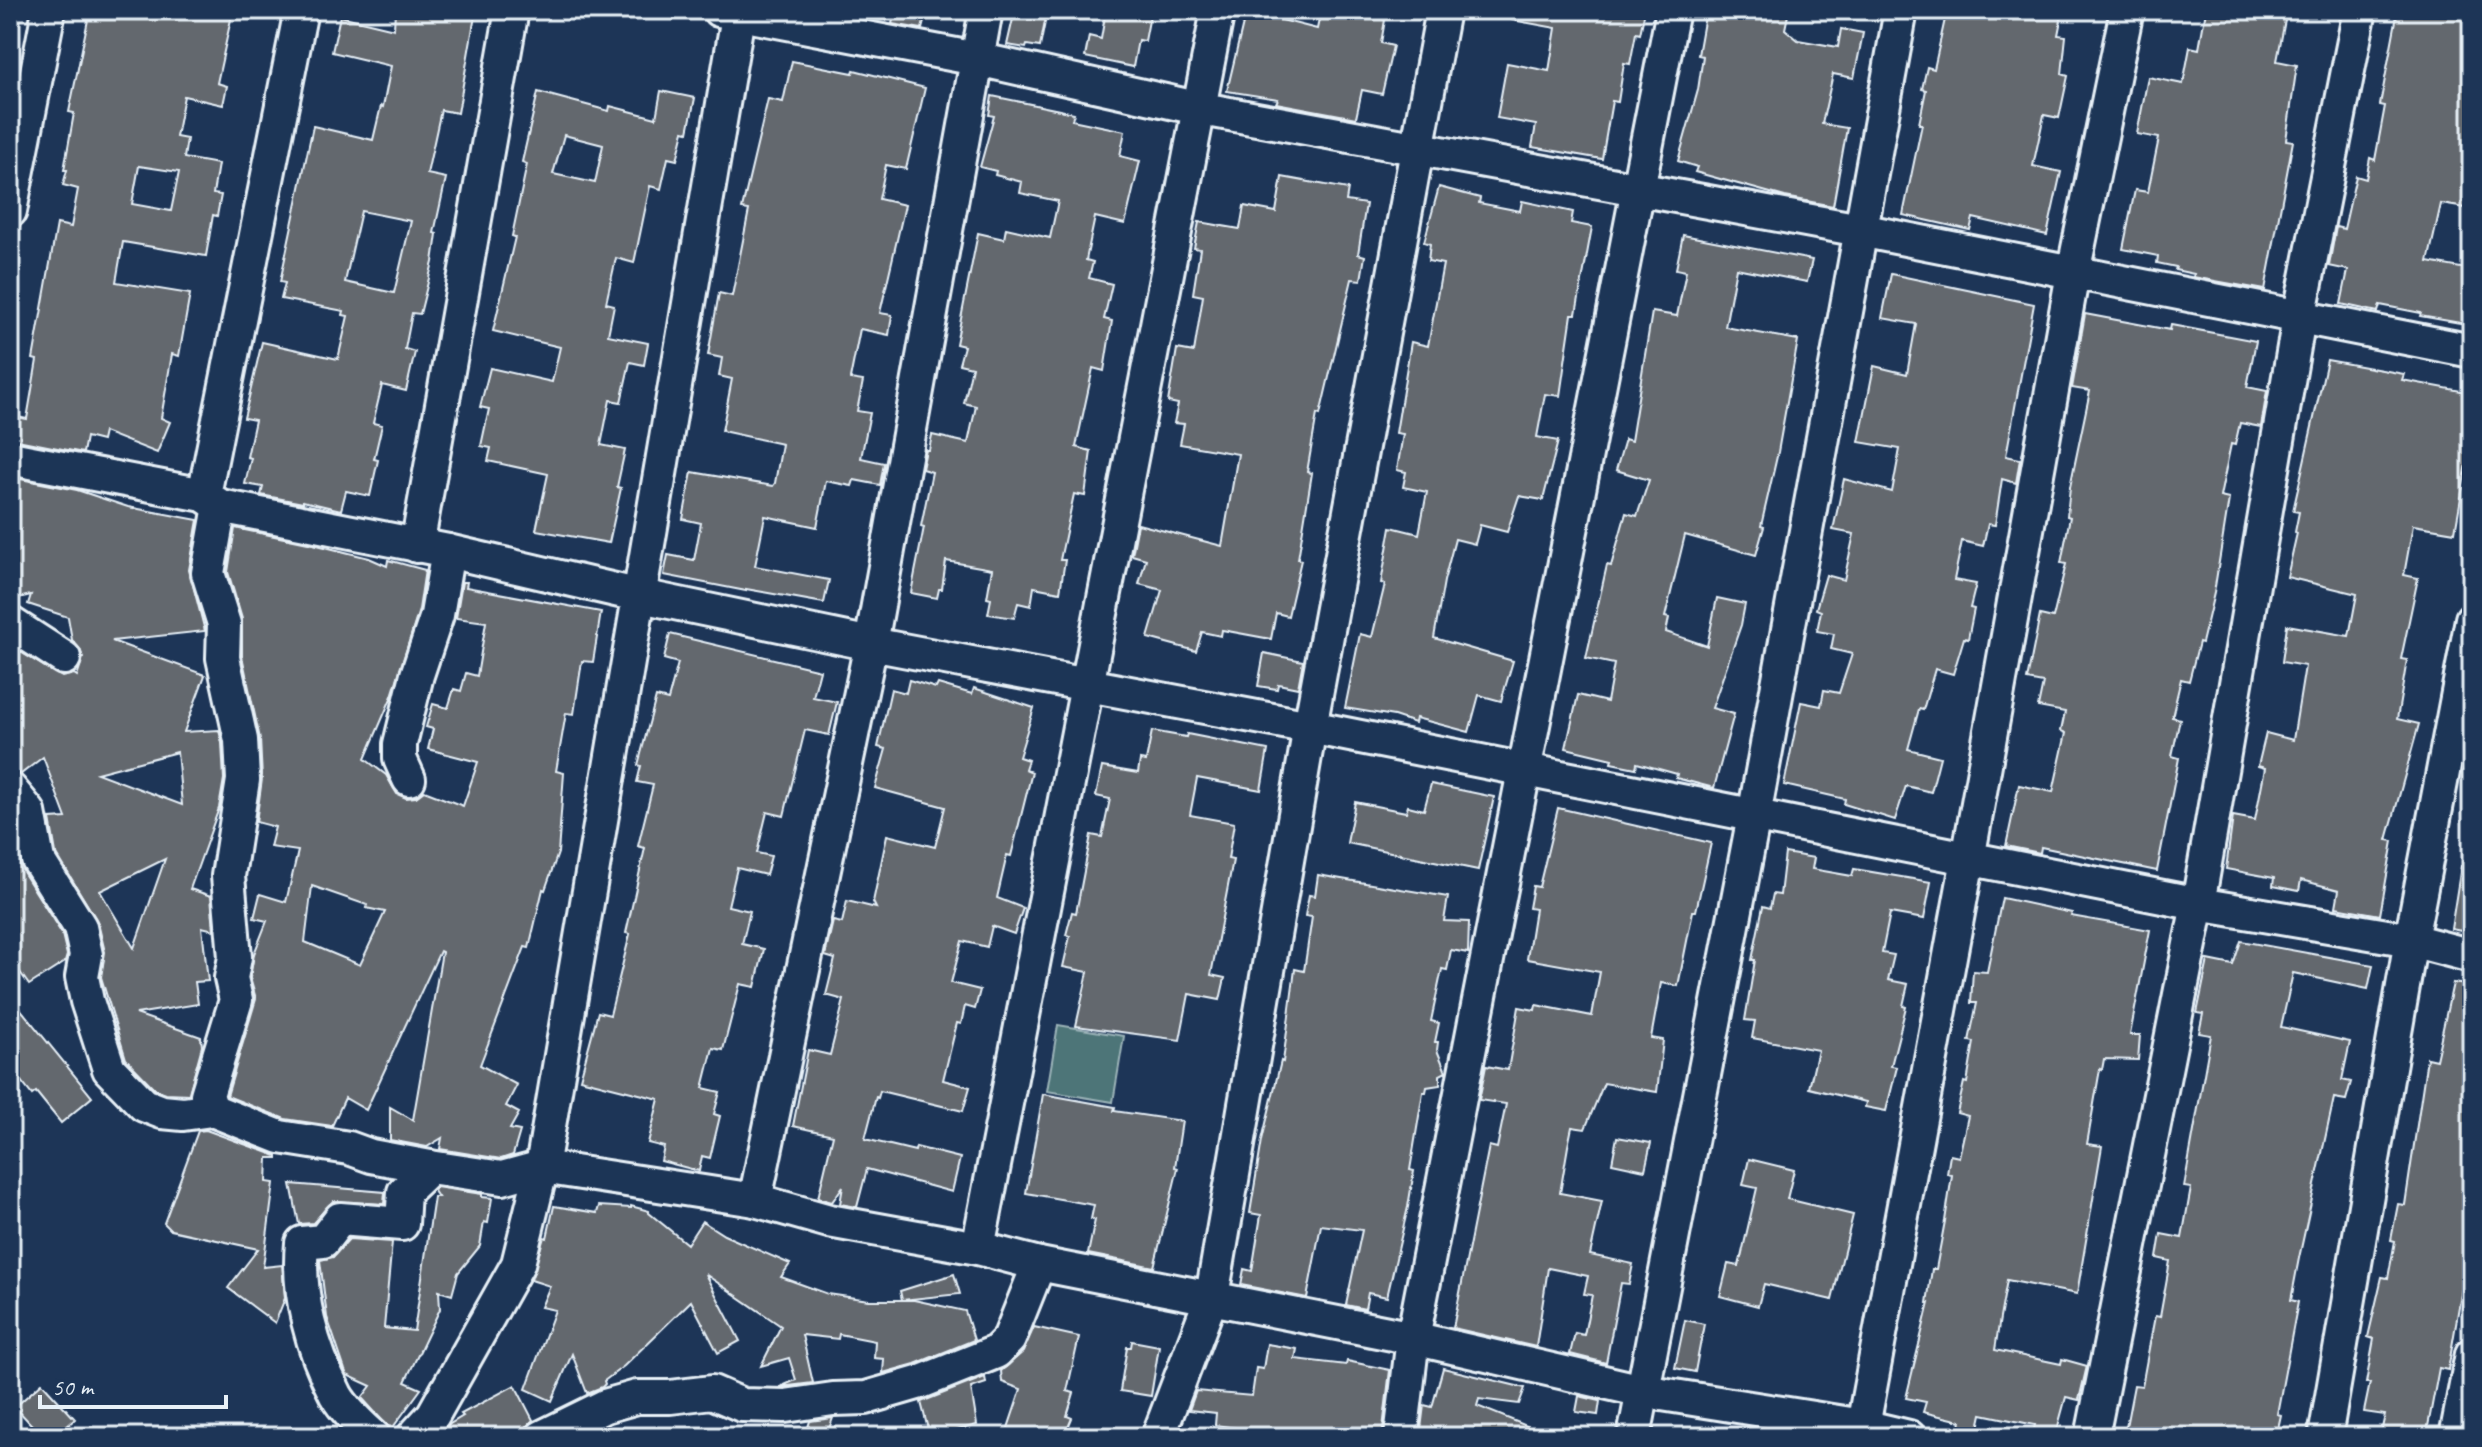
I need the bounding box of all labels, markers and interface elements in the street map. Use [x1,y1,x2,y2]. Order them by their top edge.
scale bar [40,1359,226,1409]
text: 50 m [52,1372,95,1402]

